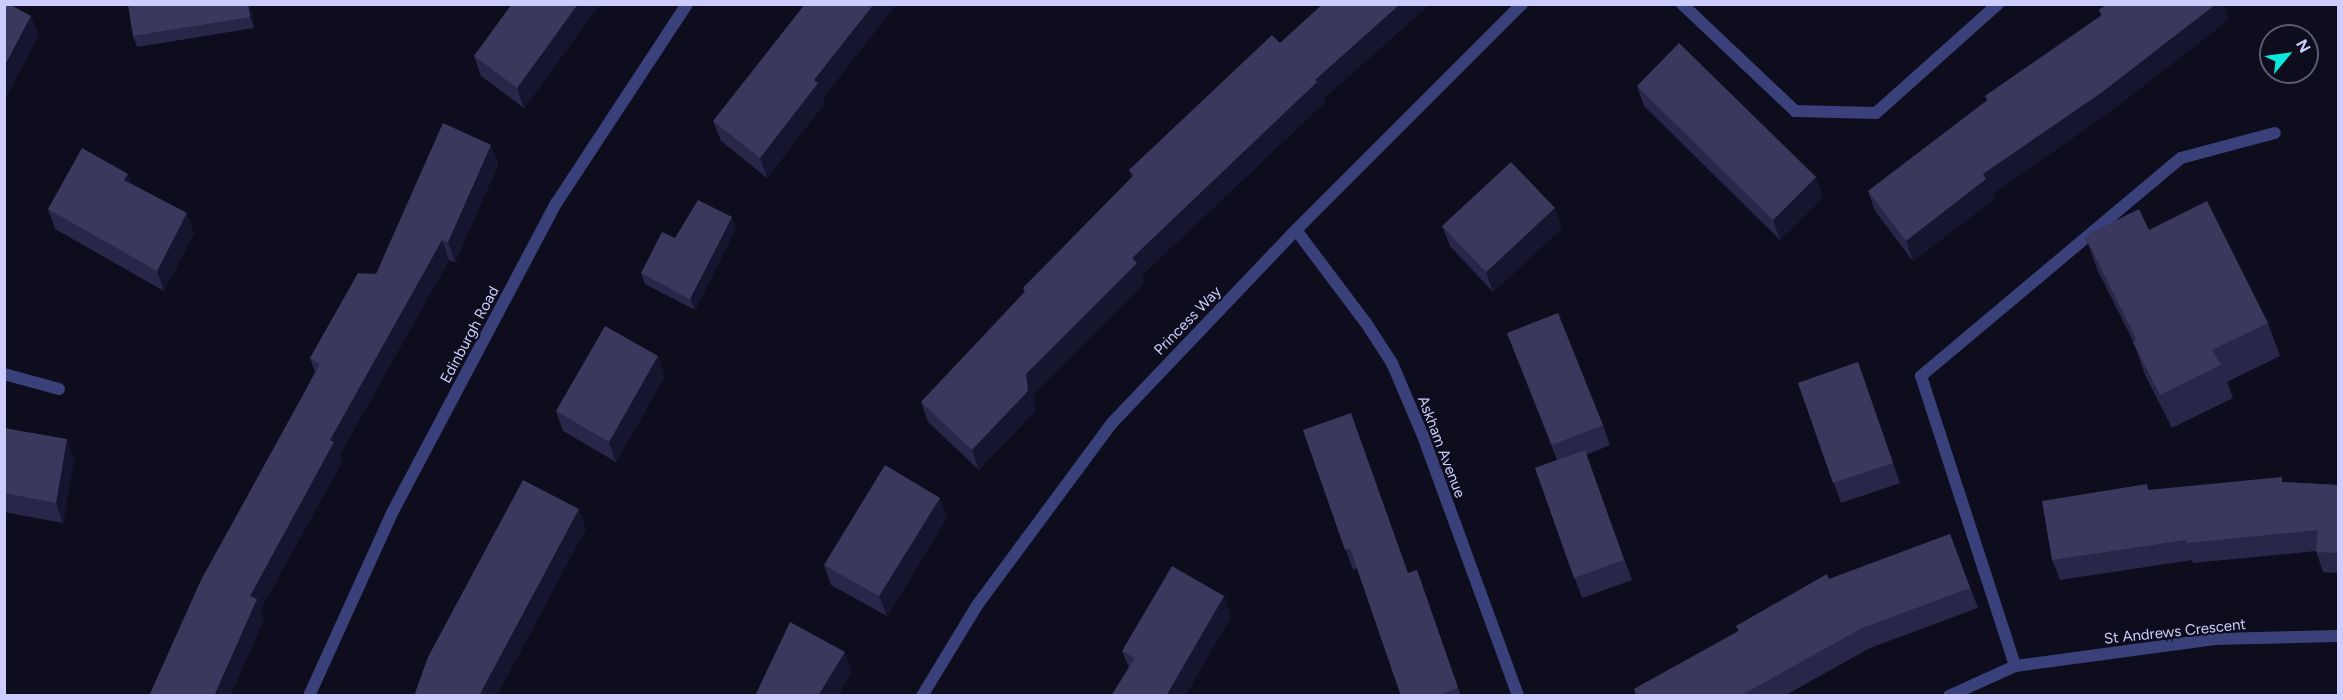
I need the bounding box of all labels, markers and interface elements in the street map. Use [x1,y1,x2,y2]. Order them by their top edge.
north arrow [2259,24,2319,84]
text: N [2292,36,2315,56]
street label: Edinburgh Road [437,283,503,387]
street label: Princess Way [1151,283,1225,359]
street label: Askham Avenue [1413,394,1469,500]
street label: St Andrews Crescent [2103,616,2247,648]

